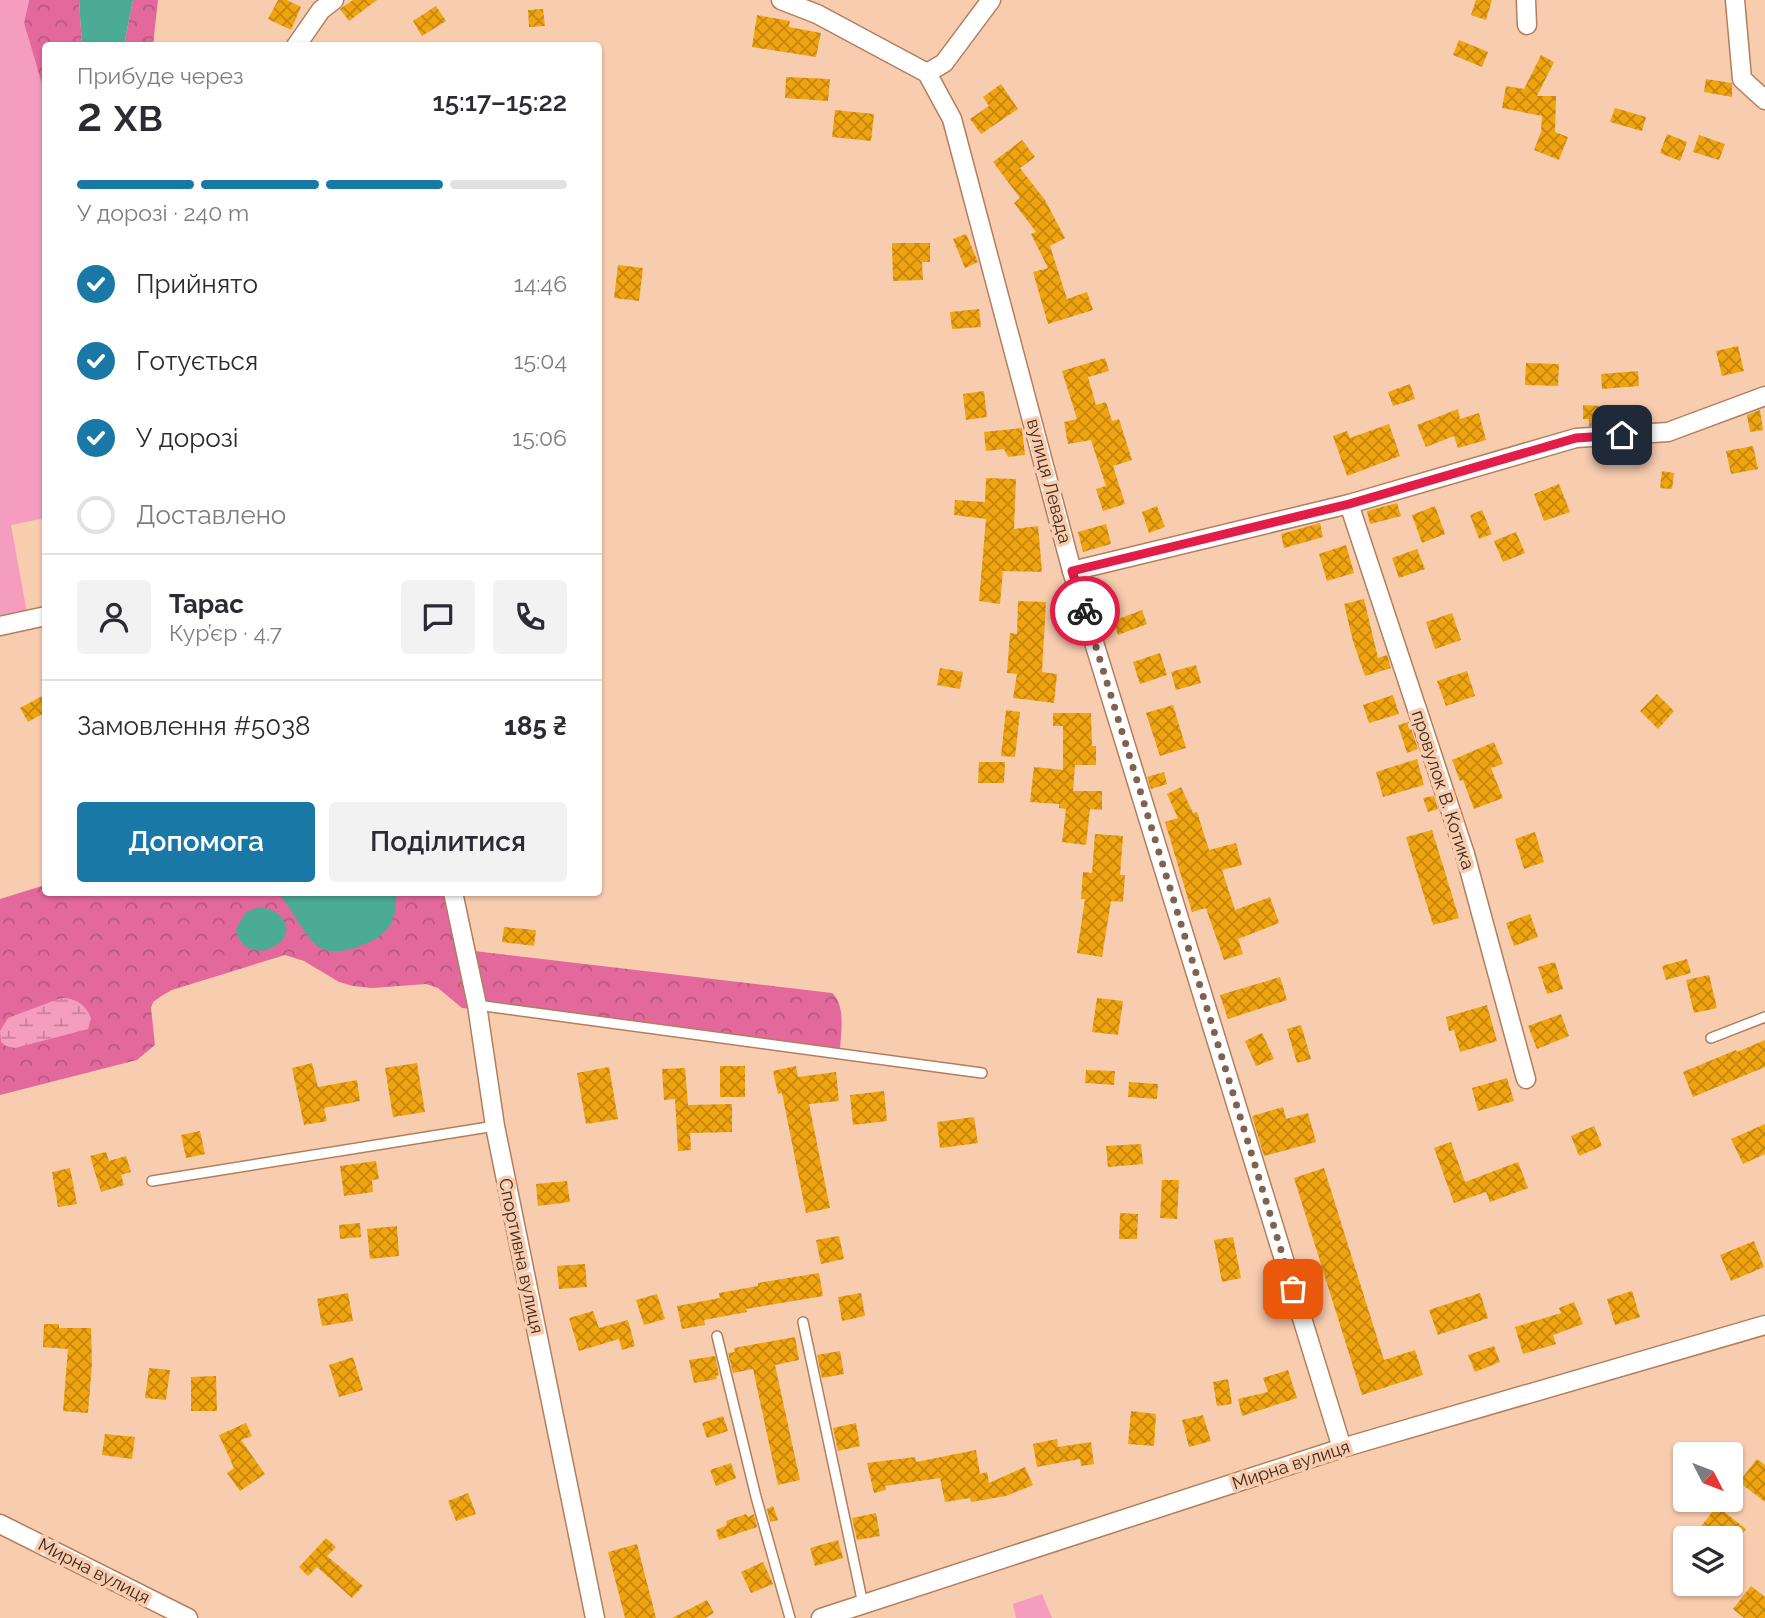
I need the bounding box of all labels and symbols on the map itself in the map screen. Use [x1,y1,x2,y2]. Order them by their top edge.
pin [1592,405,1652,465]
street label: вулиця Левада [1023,416,1076,545]
courier [1050,576,1120,646]
street label: провулок В. Котика [1408,708,1479,872]
street label: Спортивна вулиця [495,1176,548,1335]
pin [1263,1259,1323,1319]
street label: Мирна вулиця [1229,1436,1352,1493]
north arrow [1673,1442,1743,1512]
street label: Мирна вулиця [35,1533,154,1608]

